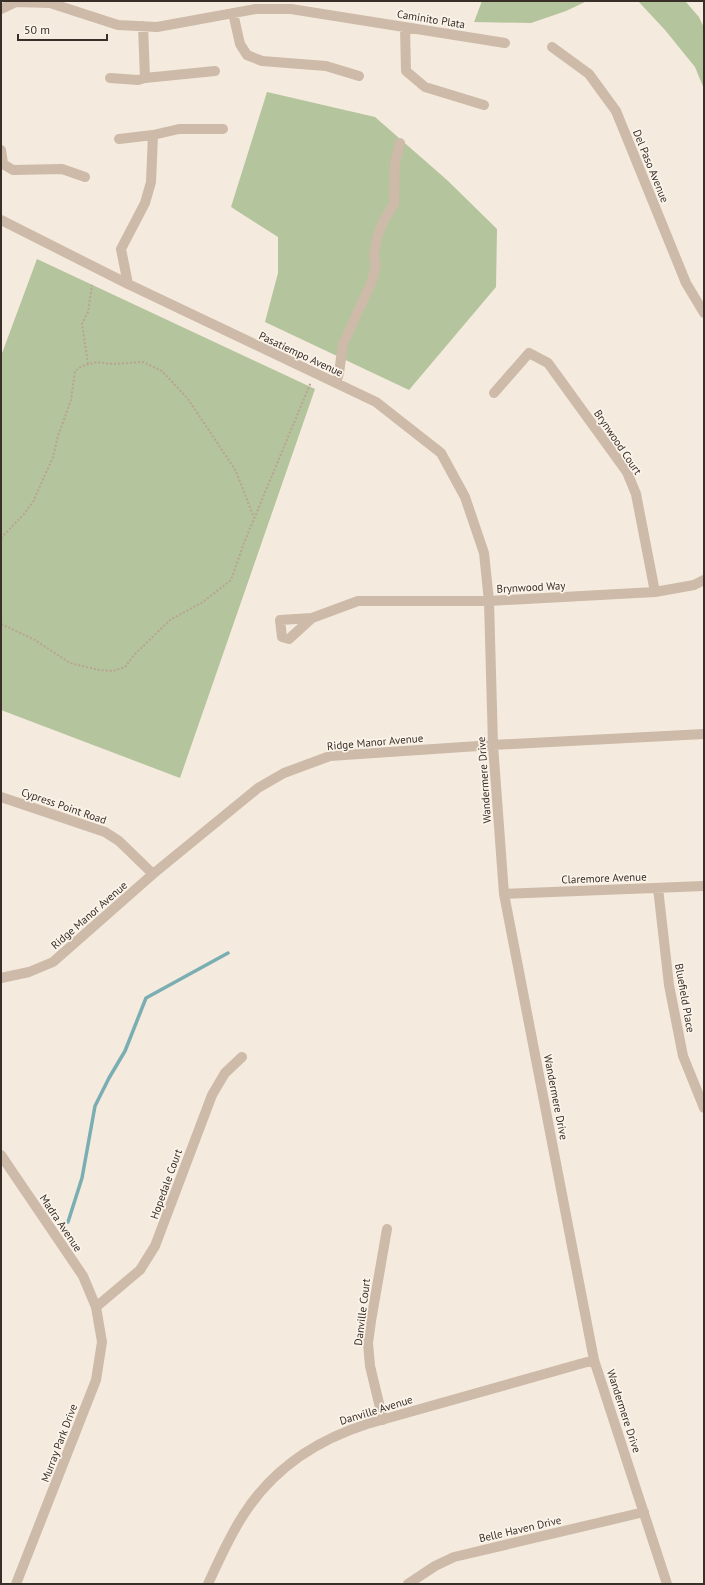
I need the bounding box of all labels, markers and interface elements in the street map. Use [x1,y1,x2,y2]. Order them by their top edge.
street label: Caminito Plata [396,7,466,31]
scale bar [18,16,107,42]
text: 50 m [24,22,50,37]
street label: Del Paso Avenue [630,127,672,205]
street label: Pasatiempo Avenue [257,328,346,380]
street label: Brynwood Court [591,407,645,477]
street label: Brynwood Way [496,578,567,596]
street label: Ridge Manor Avenue [326,731,424,753]
street label: Wandermere Drive [474,736,494,824]
street label: Cypress Point Road [20,785,108,827]
street label: Claremore Avenue [561,870,647,886]
street label: Ridge Manor Avenue [48,878,130,952]
street label: Bluefield Place [672,962,698,1034]
street label: Wandermere Drive [541,1053,571,1141]
street label: Hopedale Court [147,1147,185,1221]
street label: Madra Avenue [37,1192,86,1255]
street label: Danville Court [351,1277,373,1346]
street label: Wandermere Drive [604,1368,644,1455]
street label: Danville Avenue [338,1392,415,1428]
street label: Murray Park Drive [38,1402,81,1484]
street label: Belle Haven Drive [477,1513,563,1545]

